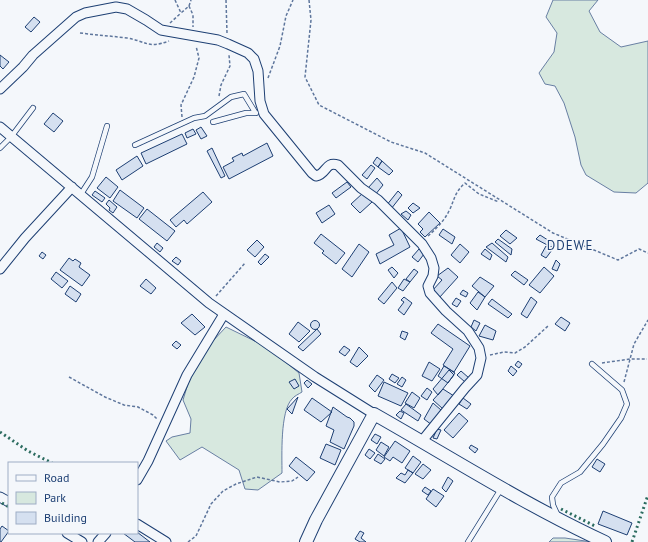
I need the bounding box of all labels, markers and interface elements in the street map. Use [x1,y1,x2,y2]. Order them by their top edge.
district label: DDEWE [547,237,593,254]
legend [8,462,138,534]
text: Road [44,470,69,485]
text: Park [44,490,66,505]
text: Building [44,510,87,525]

